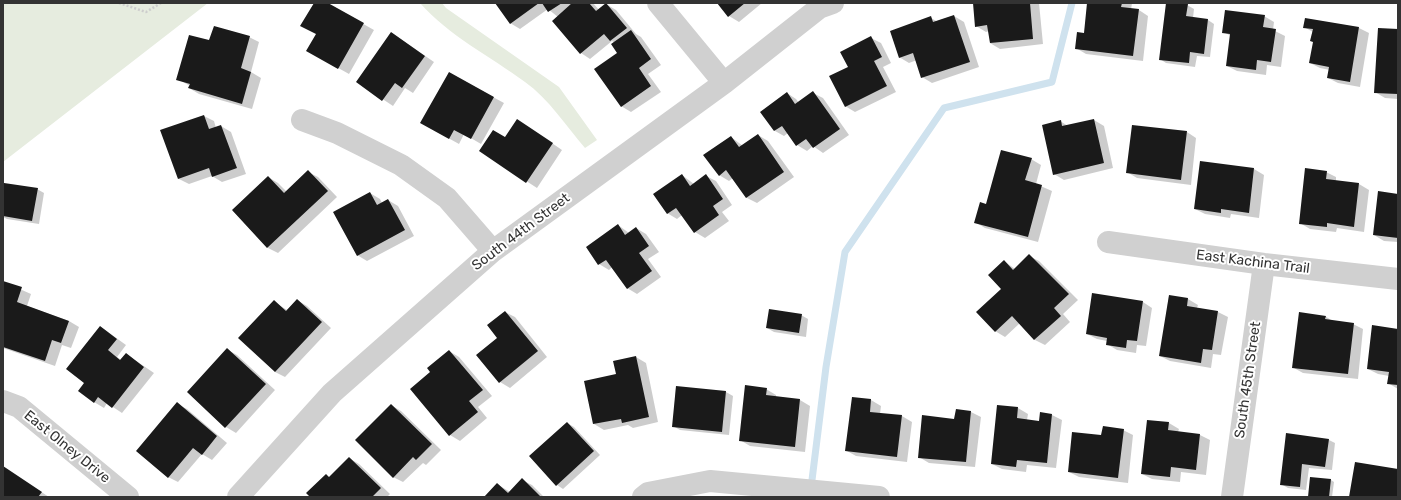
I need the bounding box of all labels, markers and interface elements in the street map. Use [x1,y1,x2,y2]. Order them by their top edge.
street label: South 44th Street [469,190,573,274]
street label: East Kachina Trail [1195,247,1311,277]
street label: South 45th Street [1232,321,1264,439]
street label: East Olney Drive [21,407,113,487]

